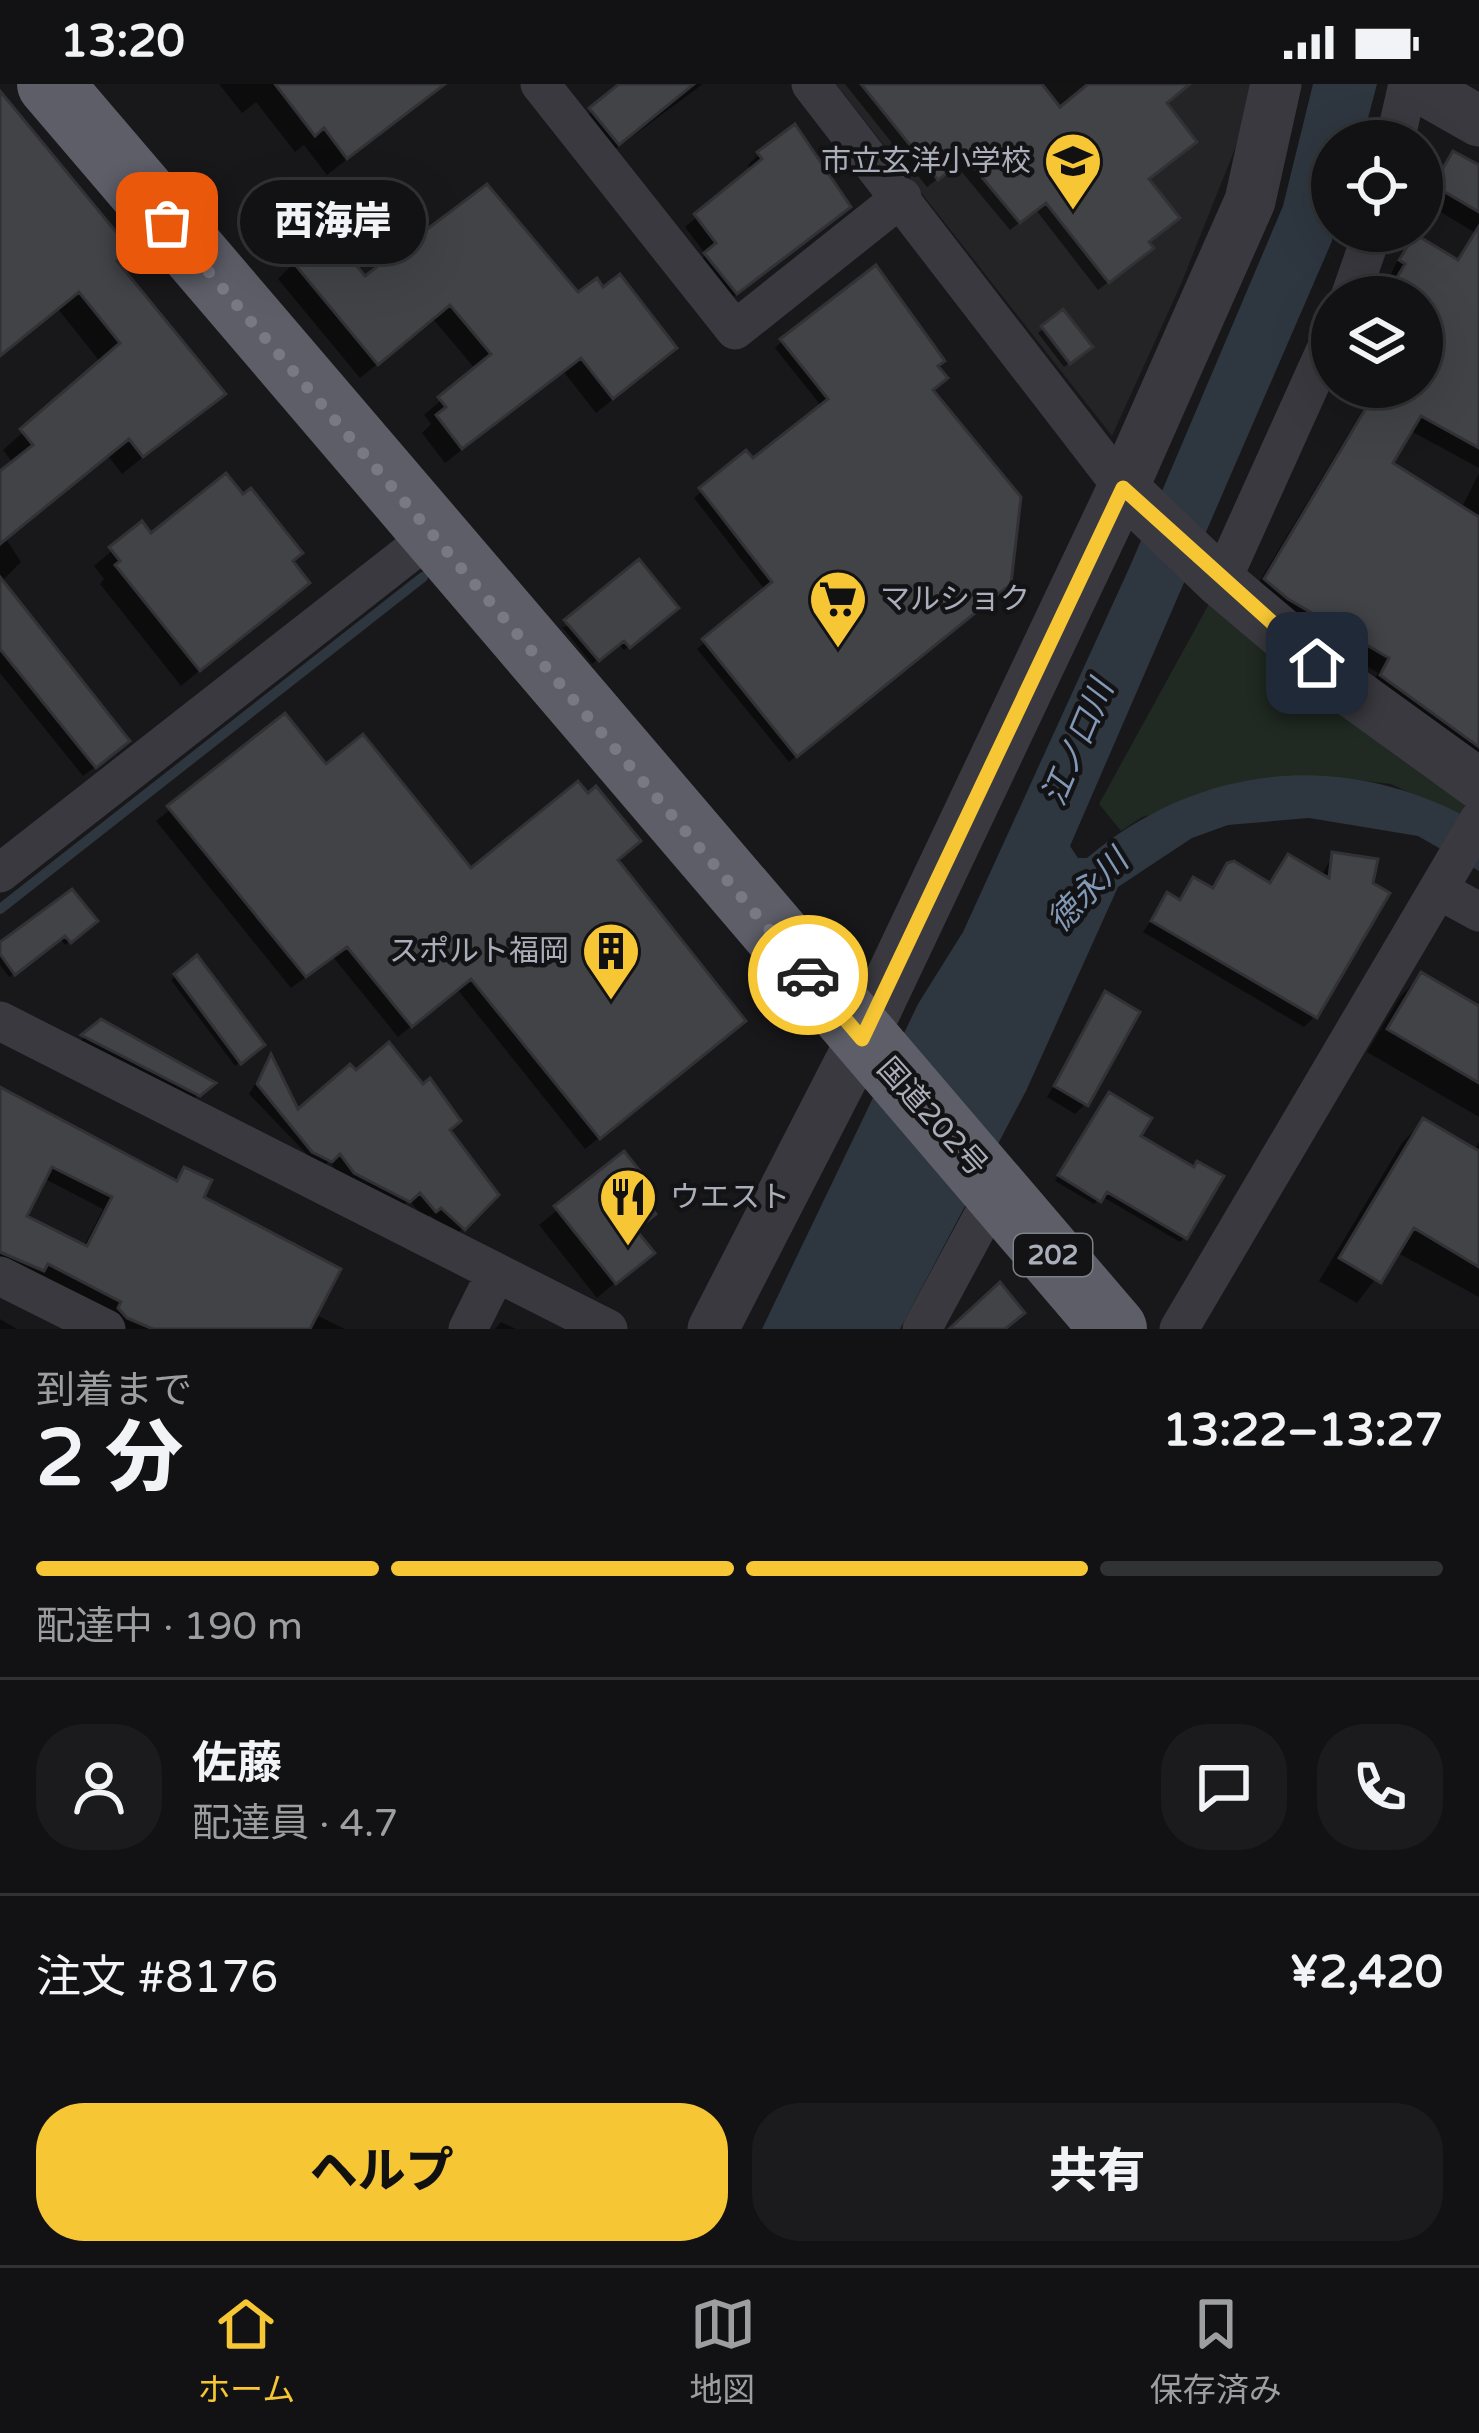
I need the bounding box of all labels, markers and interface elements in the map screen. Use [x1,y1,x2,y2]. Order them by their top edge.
text: 13:20 [60,15,185,69]
map controls [1311,120,1443,408]
button: locate [1311,120,1443,252]
school or university icon: 市立玄洋小学校 [1042,130,1104,212]
place label: 市立玄洋小学校 [821,143,1031,180]
pin [116,172,218,274]
callout: 西海岸 [239,181,425,265]
icon: bag [134,190,200,256]
text: 西海岸 [274,198,392,245]
button: layers [1311,276,1443,408]
supermarket icon: マルショク [807,568,869,650]
place label: マルショク [880,581,1030,618]
pin [1266,612,1368,714]
icon: home [1284,630,1350,696]
water label: 江ノ口川 [1034,672,1123,811]
water label: 徳永川 [1040,840,1138,940]
courier [748,915,868,1035]
building icon: スポルト福岡 [580,920,642,1002]
place label: スポルト福岡 [389,933,569,970]
icon: car [775,942,841,1008]
street label: 国道202号 [869,1050,995,1184]
restaurant icon: ウエスト [597,1166,659,1248]
place label: ウエスト [670,1179,790,1216]
road number: 202 [1014,1234,1092,1276]
text: 到着まで [36,1367,192,1414]
text: 13:22–13:27 [1163,1404,1443,1458]
text: 2 分 [36,1412,183,1506]
text: 配達中 · 190 m [36,1603,303,1650]
button: person [36,1724,162,1850]
button: chat [1161,1724,1287,1850]
button: phone [1317,1724,1443,1850]
text: 佐藤 [192,1737,282,1791]
text: 配達員 · 4.7 [192,1800,398,1847]
text: ¥2,420 [1290,1946,1443,2000]
text: 注文 #8176 [36,1951,278,2005]
button: ヘルプ [36,2103,728,2241]
button: 共有 [752,2103,1443,2241]
tab: ホーム [197,2291,295,2411]
tab: 地図 [690,2291,756,2411]
tab: 保存済み [1150,2291,1282,2411]

